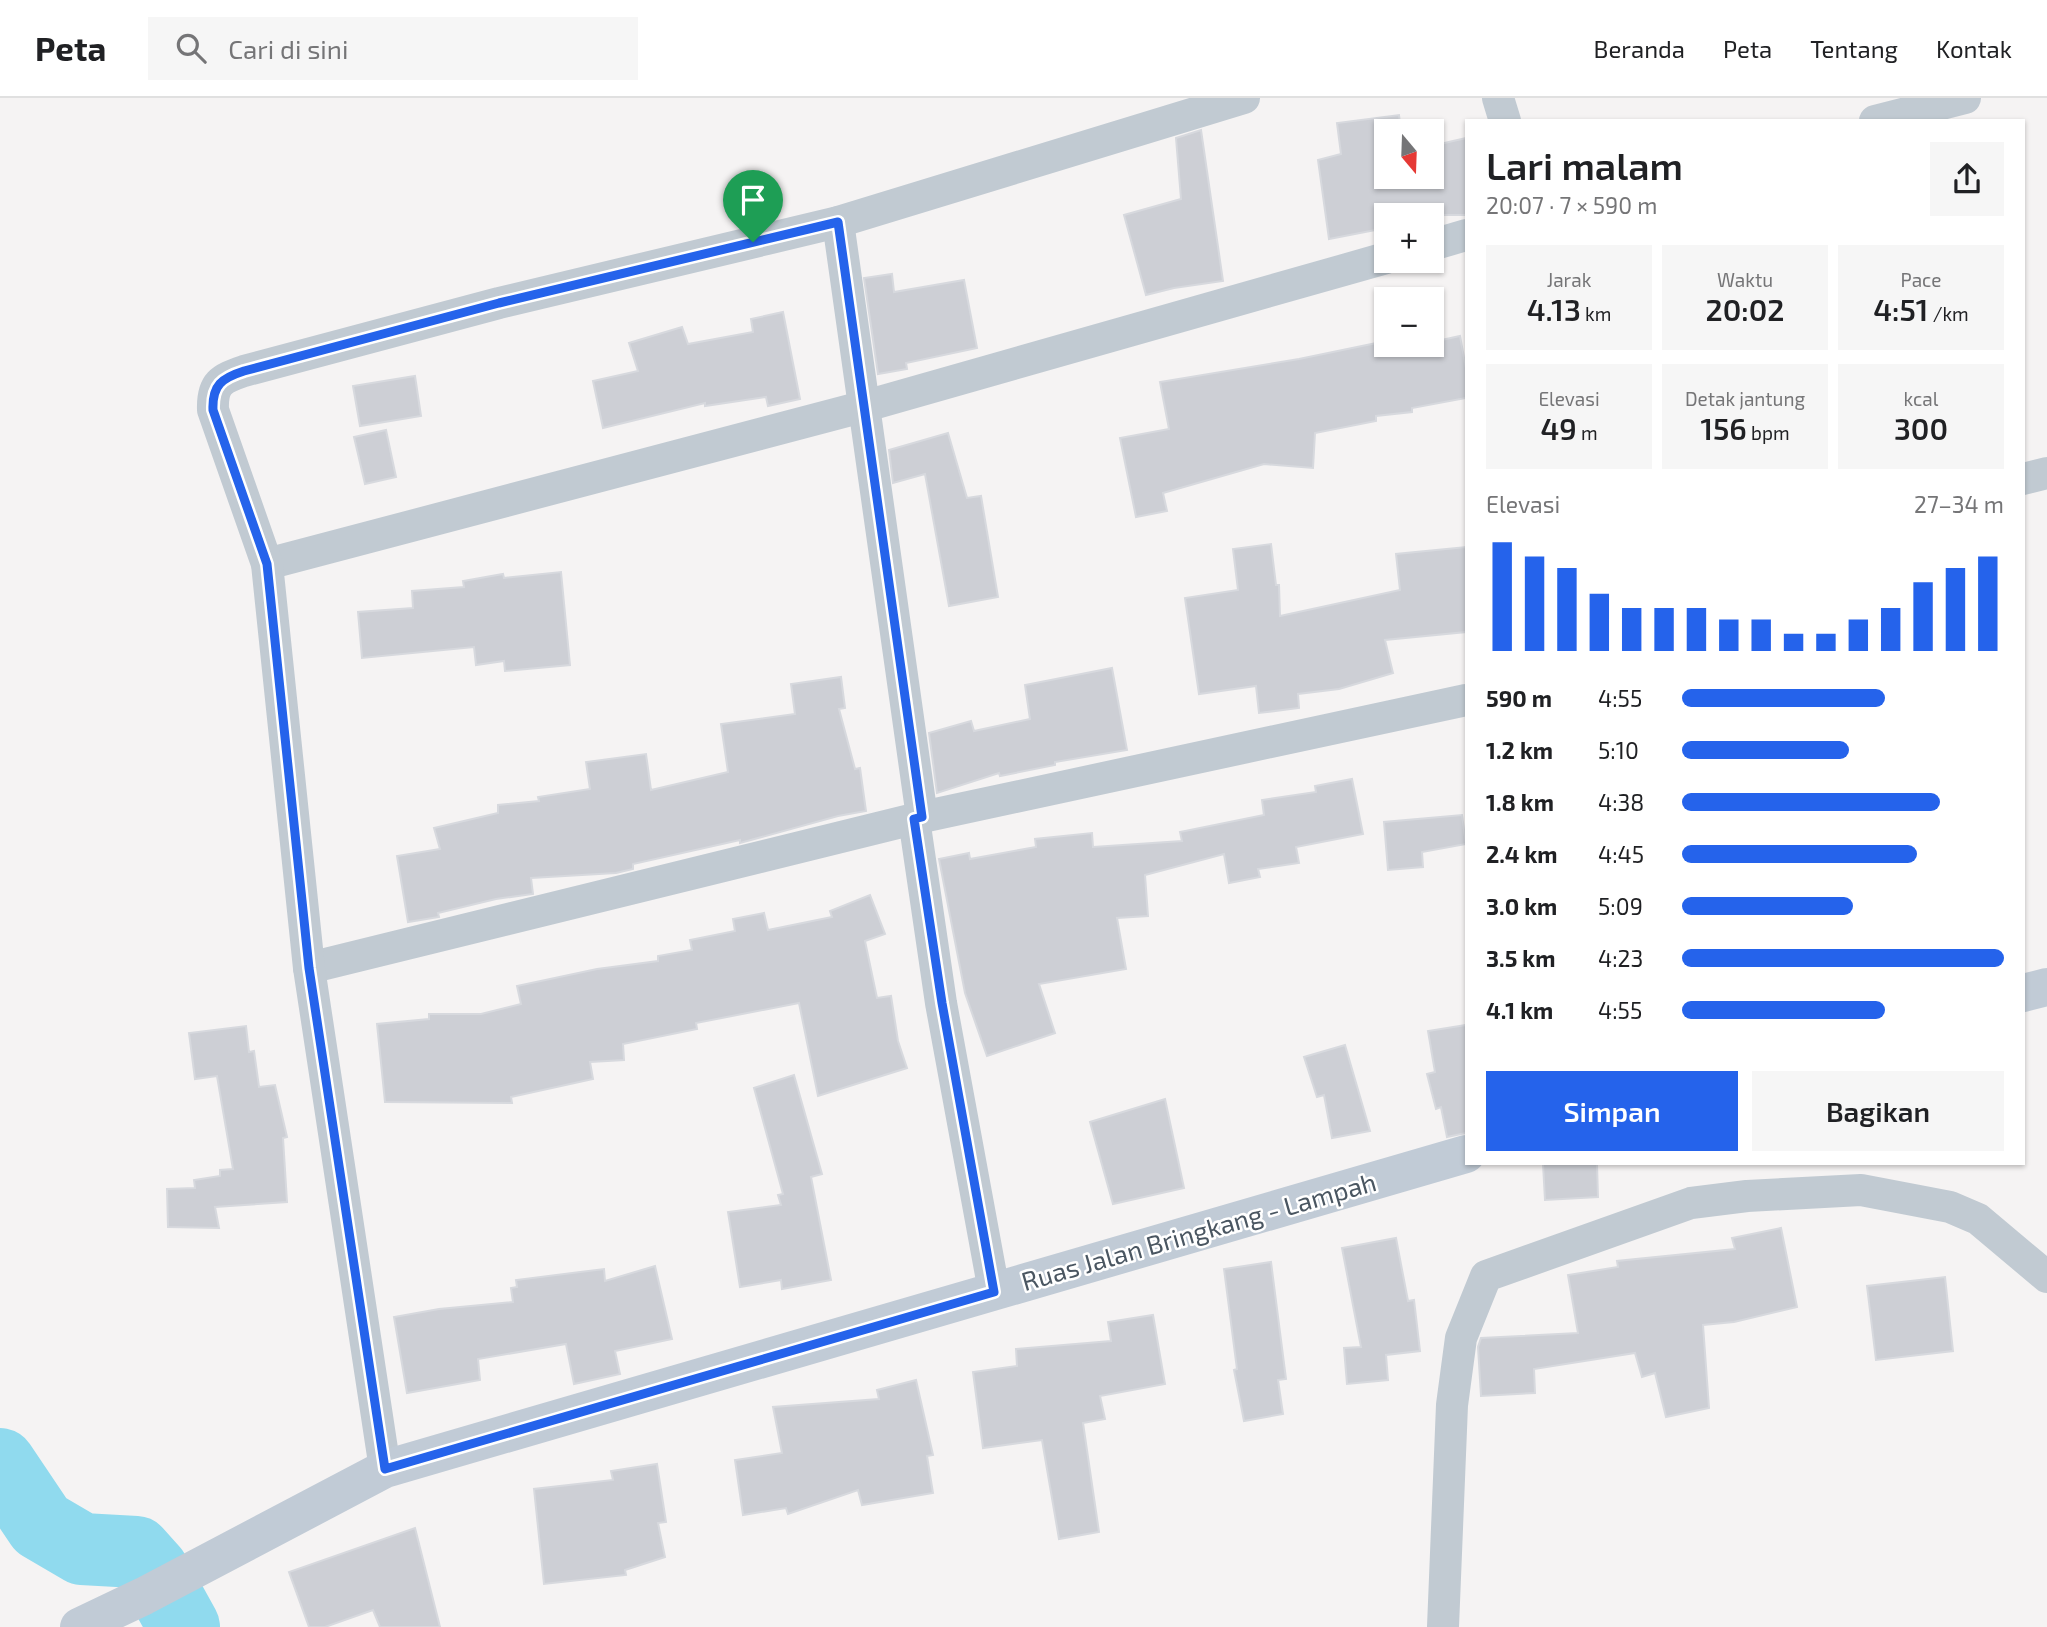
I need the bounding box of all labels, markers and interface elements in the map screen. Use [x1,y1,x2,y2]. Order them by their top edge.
search box [148,17,638,80]
text: Peta [35,28,106,68]
icon: search [172,29,210,67]
text: Cari di sini [228,33,348,64]
text: Beranda [1594,34,1685,63]
text: Peta [1723,34,1772,63]
text: Tentang [1810,34,1898,63]
text: Kontak [1936,34,2012,63]
north arrow [1374,119,1444,189]
map controls [1374,119,1444,357]
text: Lari malam [1486,142,1683,188]
button: share [1930,142,2004,216]
pin [723,170,783,242]
icon: arrive [734,181,772,219]
text: 20:07 · 7 × 590 m [1486,191,1657,219]
button: + [1374,203,1444,273]
text: Jarak [1547,268,1591,291]
text: Waktu [1717,268,1773,291]
text: Pace [1901,268,1941,291]
button: − [1374,287,1444,357]
text: 4.13 [1527,291,1581,327]
text: 20:02 [1706,291,1784,327]
text: 4:51 [1873,291,1928,327]
text: km [1581,302,1611,325]
text: /km [1928,302,1969,325]
text: Elevasi [1538,387,1600,410]
text: Detak jantung [1685,387,1805,410]
text: kcal [1904,387,1938,410]
text: 49 [1540,410,1577,446]
text: 156 [1700,410,1747,446]
text: 300 [1894,410,1948,446]
text: m [1577,421,1598,444]
text: bpm [1747,421,1790,444]
text: Elevasi [1486,490,1560,518]
text: 27–34 m [1914,490,2004,518]
text: 590 m [1486,684,1552,712]
text: 4:55 [1598,684,1642,712]
text: 1.2 km [1486,736,1553,764]
text: 5:10 [1598,736,1639,764]
text: 1.8 km [1486,788,1554,816]
text: 4:38 [1598,788,1644,816]
text: 2.4 km [1486,840,1558,868]
text: 4:45 [1598,840,1644,868]
text: 3.0 km [1486,892,1557,920]
text: 5:09 [1598,892,1643,920]
text: 3.5 km [1486,944,1555,972]
text: 4:23 [1598,944,1643,972]
text: 4.1 km [1486,996,1553,1024]
text: 4:55 [1598,996,1642,1024]
button: Simpan [1486,1071,1738,1151]
button: Bagikan [1752,1071,2004,1151]
street label: Ruas Jalan Bringkang - Lampah [1018,1165,1380,1296]

